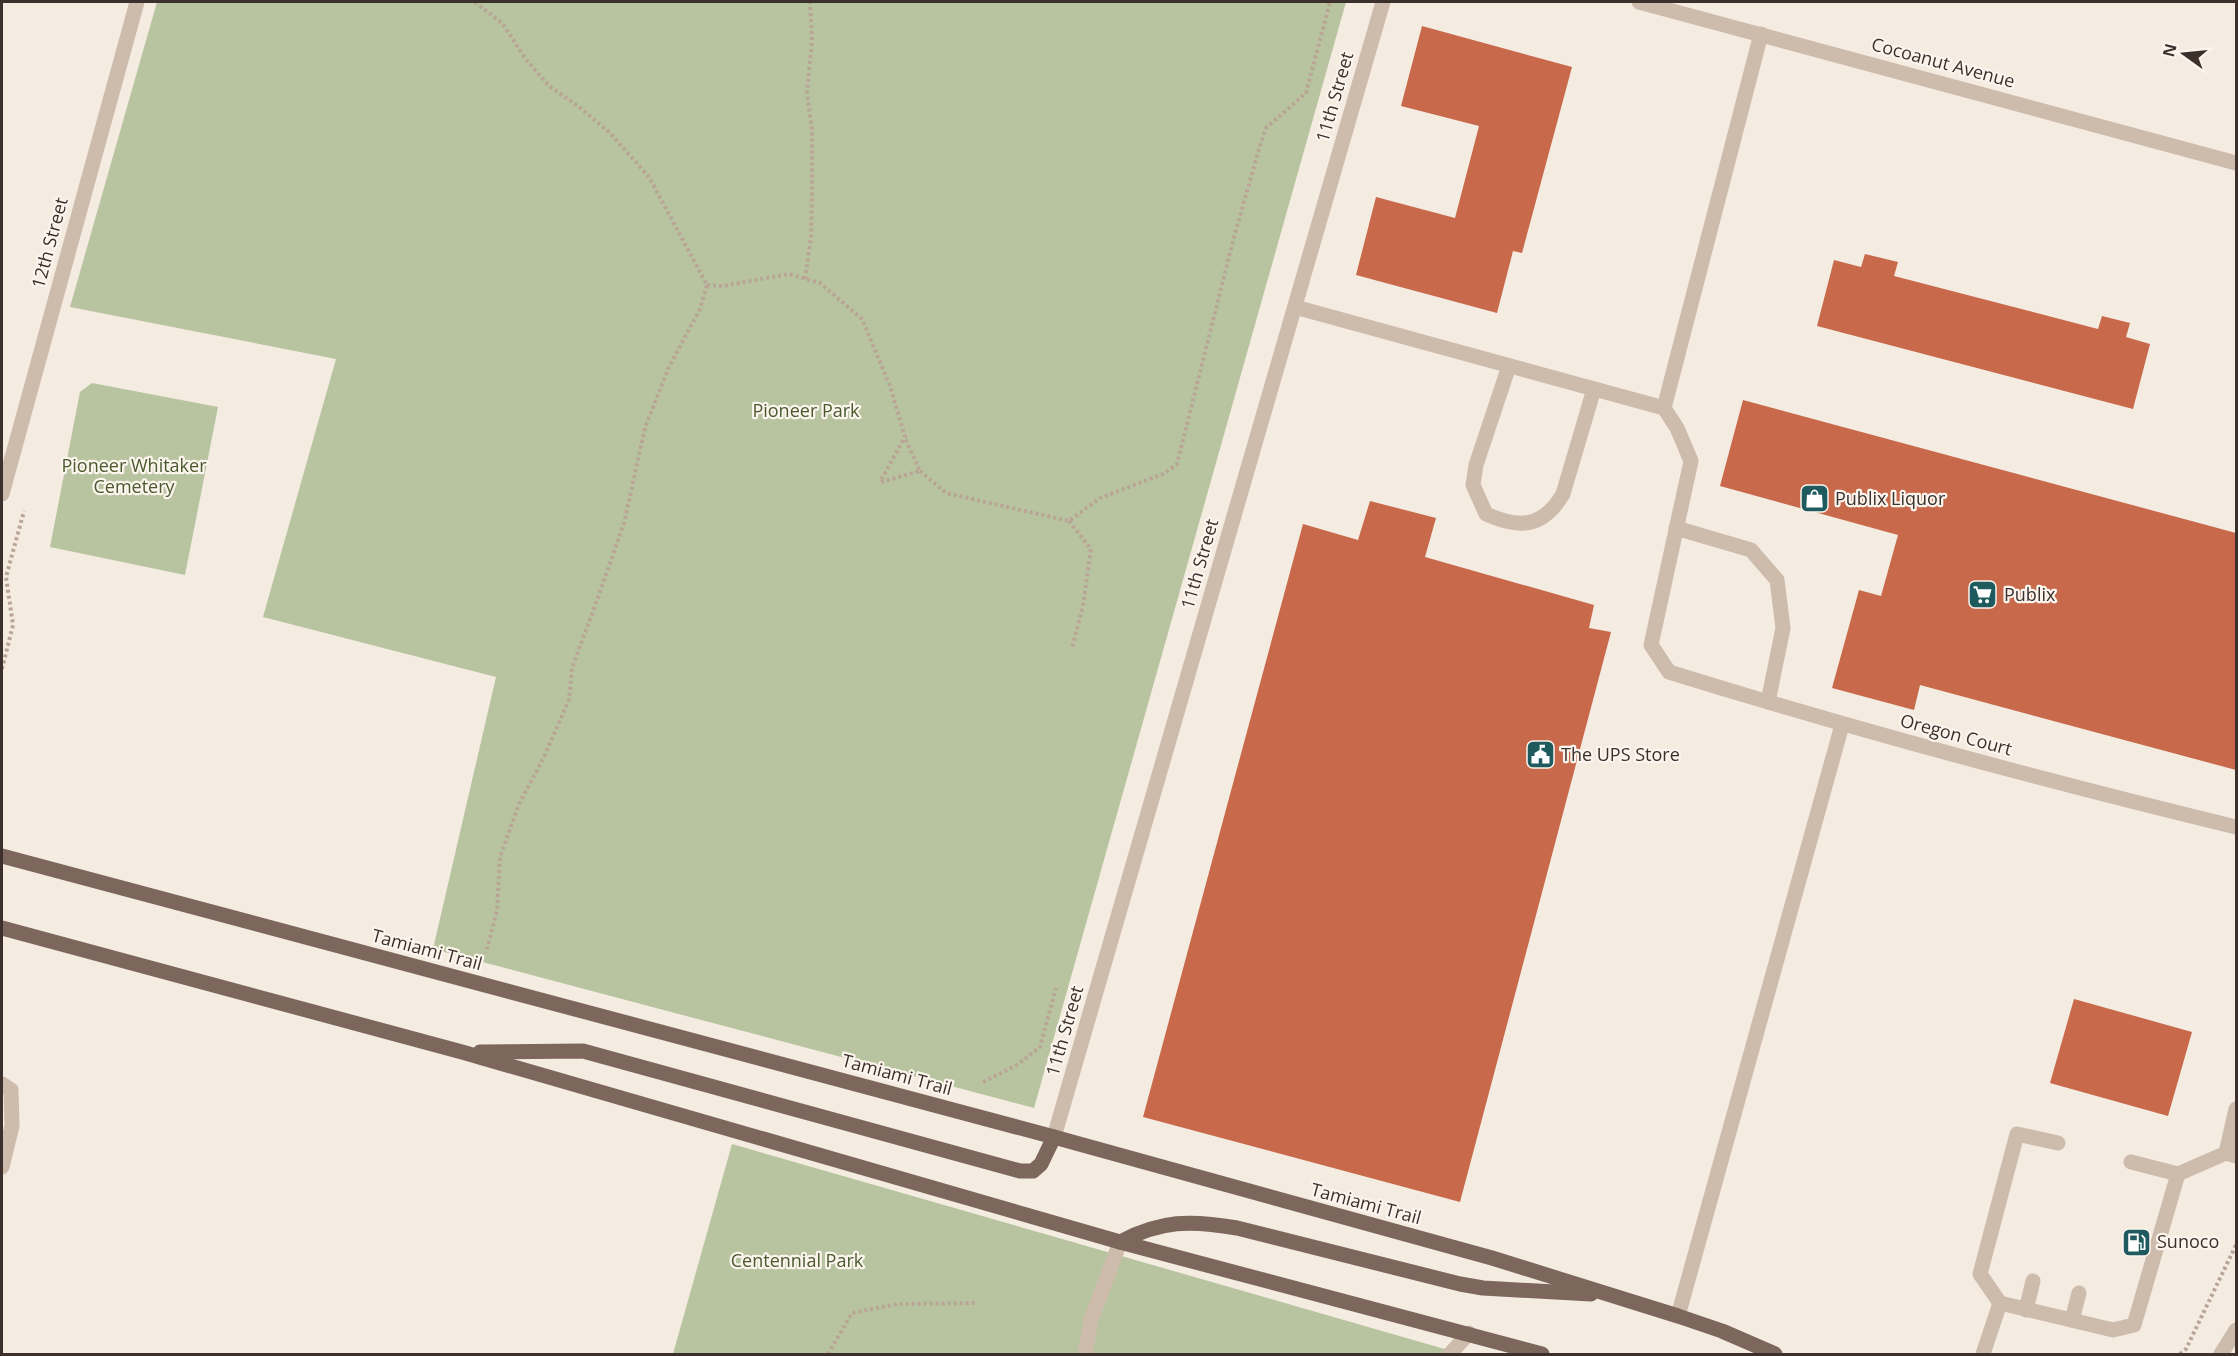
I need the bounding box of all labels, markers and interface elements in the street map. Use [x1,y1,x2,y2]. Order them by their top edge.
north arrow [2154,24,2214,84]
street label: Cocoanut Avenue [1869,31,2018,93]
text: N [2157,41,2182,59]
street label: 11th Street [1310,49,1358,145]
street label: 12th Street [25,195,73,291]
park label: Pioneer Park [752,398,860,422]
park label: Pioneer Whitaker Cemetery [61,453,207,498]
shop icon: Publix Liquor [1798,483,1830,515]
place label: Publix Liquor [1835,486,1946,510]
street label: 11th Street [1175,516,1223,612]
supermarket icon: Publix [1967,579,1999,611]
place label: Publix [2004,582,2056,606]
street label: Oregon Court [1898,708,2015,760]
public building icon: The UPS Store [1524,739,1556,771]
place label: The UPS Store [1561,742,1680,766]
street label: Tamiami Trail [369,923,485,975]
street label: 11th Street [1040,983,1088,1079]
street label: Tamiami Trail [839,1048,955,1100]
street label: Tamiami Trail [1308,1177,1424,1229]
fuel station icon: Sunoco [2120,1226,2152,1258]
place label: Sunoco [2157,1229,2219,1253]
park label: Centennial Park [731,1248,864,1272]

